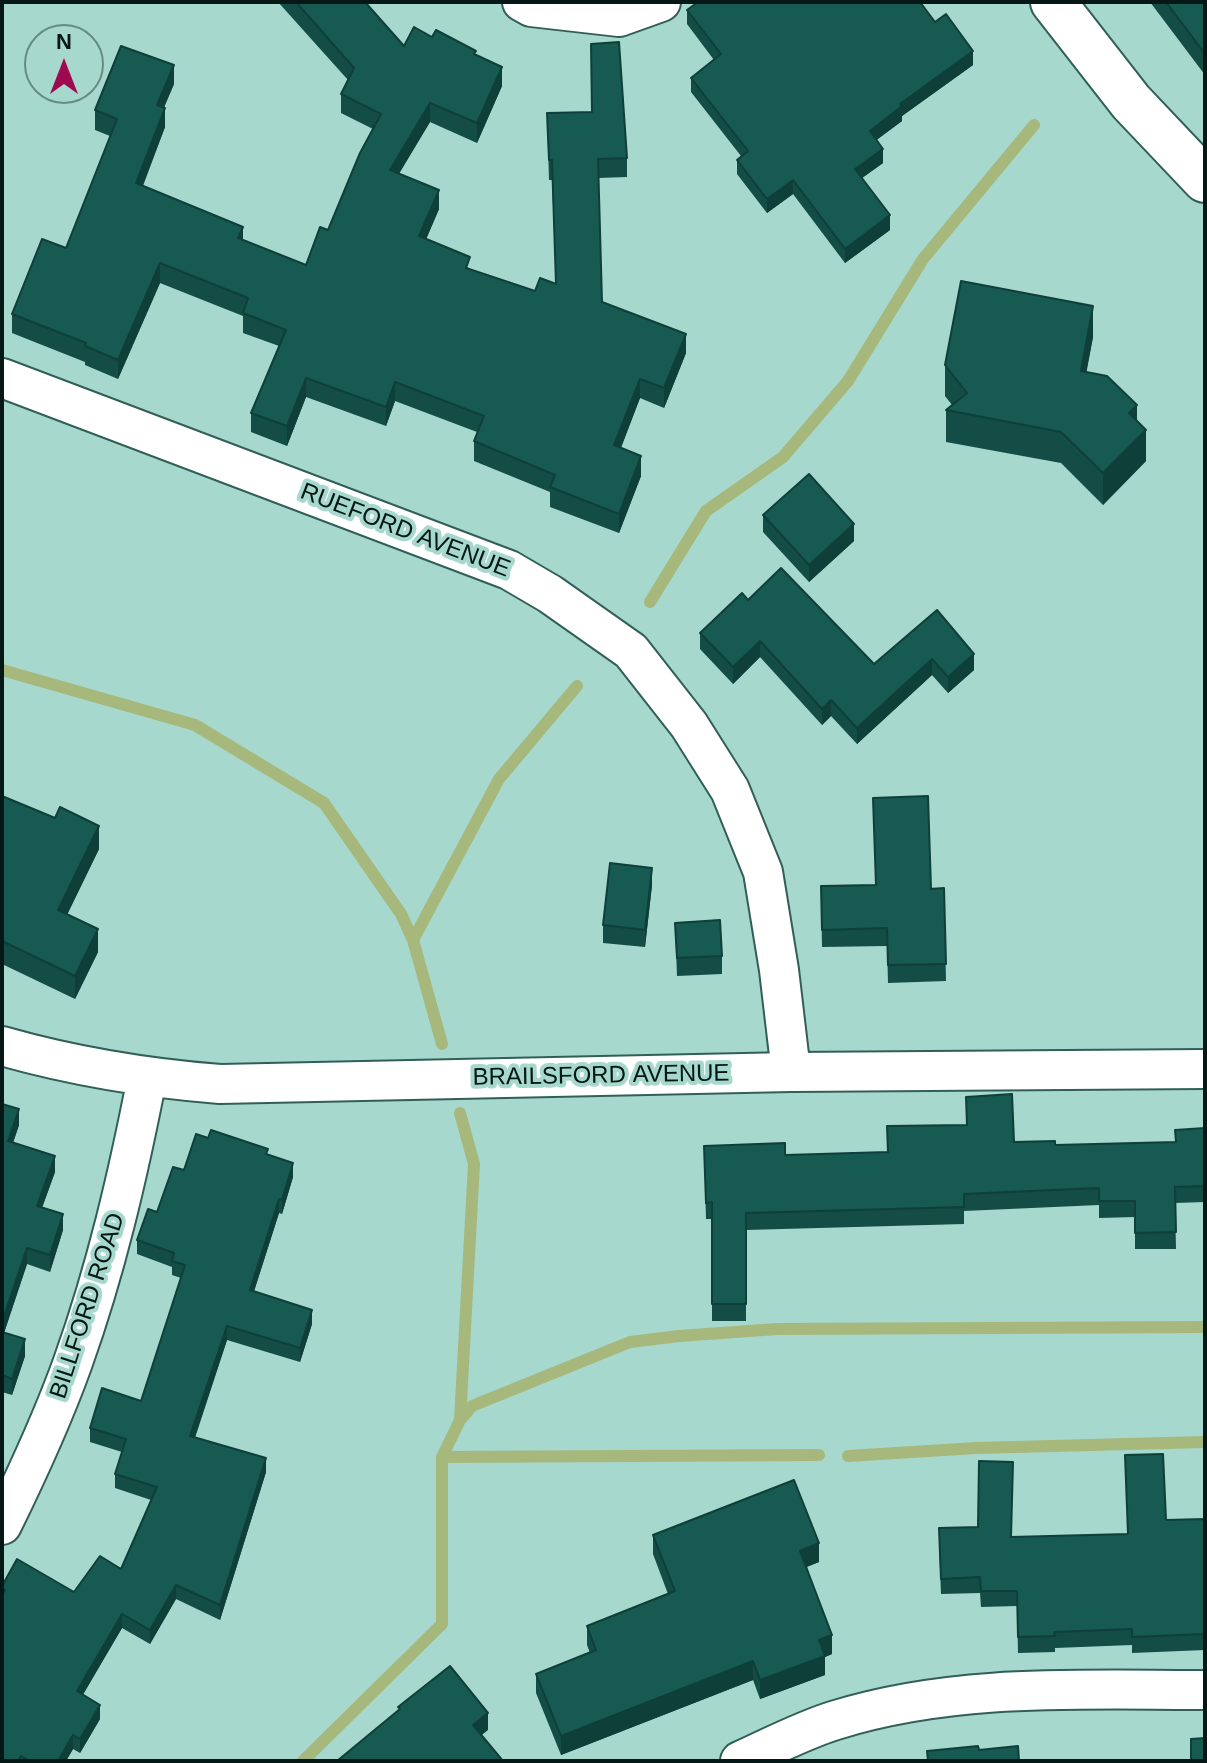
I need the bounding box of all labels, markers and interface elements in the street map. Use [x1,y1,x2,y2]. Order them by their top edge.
north arrow [24,24,104,104]
text: N [56,29,72,54]
street label: RUEFORD AVENUE [296,478,514,584]
street label: BRAILSFORD AVENUE [472,1059,730,1093]
street label: BILLFORD ROAD [44,1210,132,1402]

